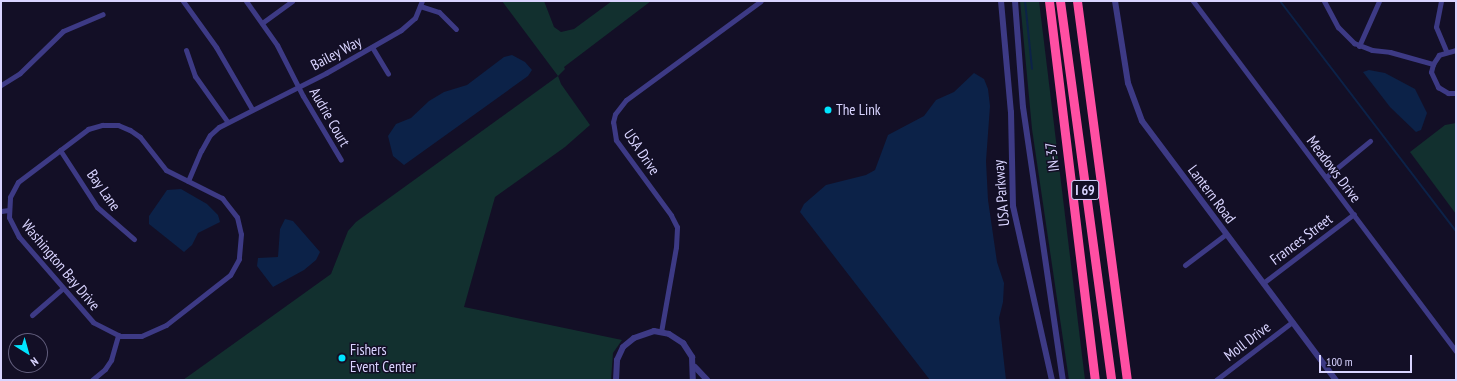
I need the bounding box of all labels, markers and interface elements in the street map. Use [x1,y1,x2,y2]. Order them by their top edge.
street label: Bailey Way [307,32,365,74]
street label: Audrie Court [306,84,354,150]
place label: The Link [836,101,881,119]
marker: The Link [823,105,833,115]
street label: USA Drive [620,126,664,178]
street label: Meadows Drive [1303,132,1365,206]
street label: IN-37 [1041,141,1063,173]
street label: USA Parkway [989,159,1013,227]
street label: Lantern Road [1184,161,1240,227]
street label: Bay Lane [83,166,125,214]
road number: I 69 [1071,178,1099,202]
street label: Frances Street [1266,210,1336,268]
street label: Washington Bay Drive [18,216,104,314]
street label: Moll Drive [1220,318,1274,364]
north arrow [8,333,48,373]
place label: Fishers Event Center [350,340,416,375]
scale bar [1321,347,1414,373]
marker: Fishers Event Center [337,353,347,363]
text: N [28,354,41,369]
text: 100 m [1326,354,1353,369]

